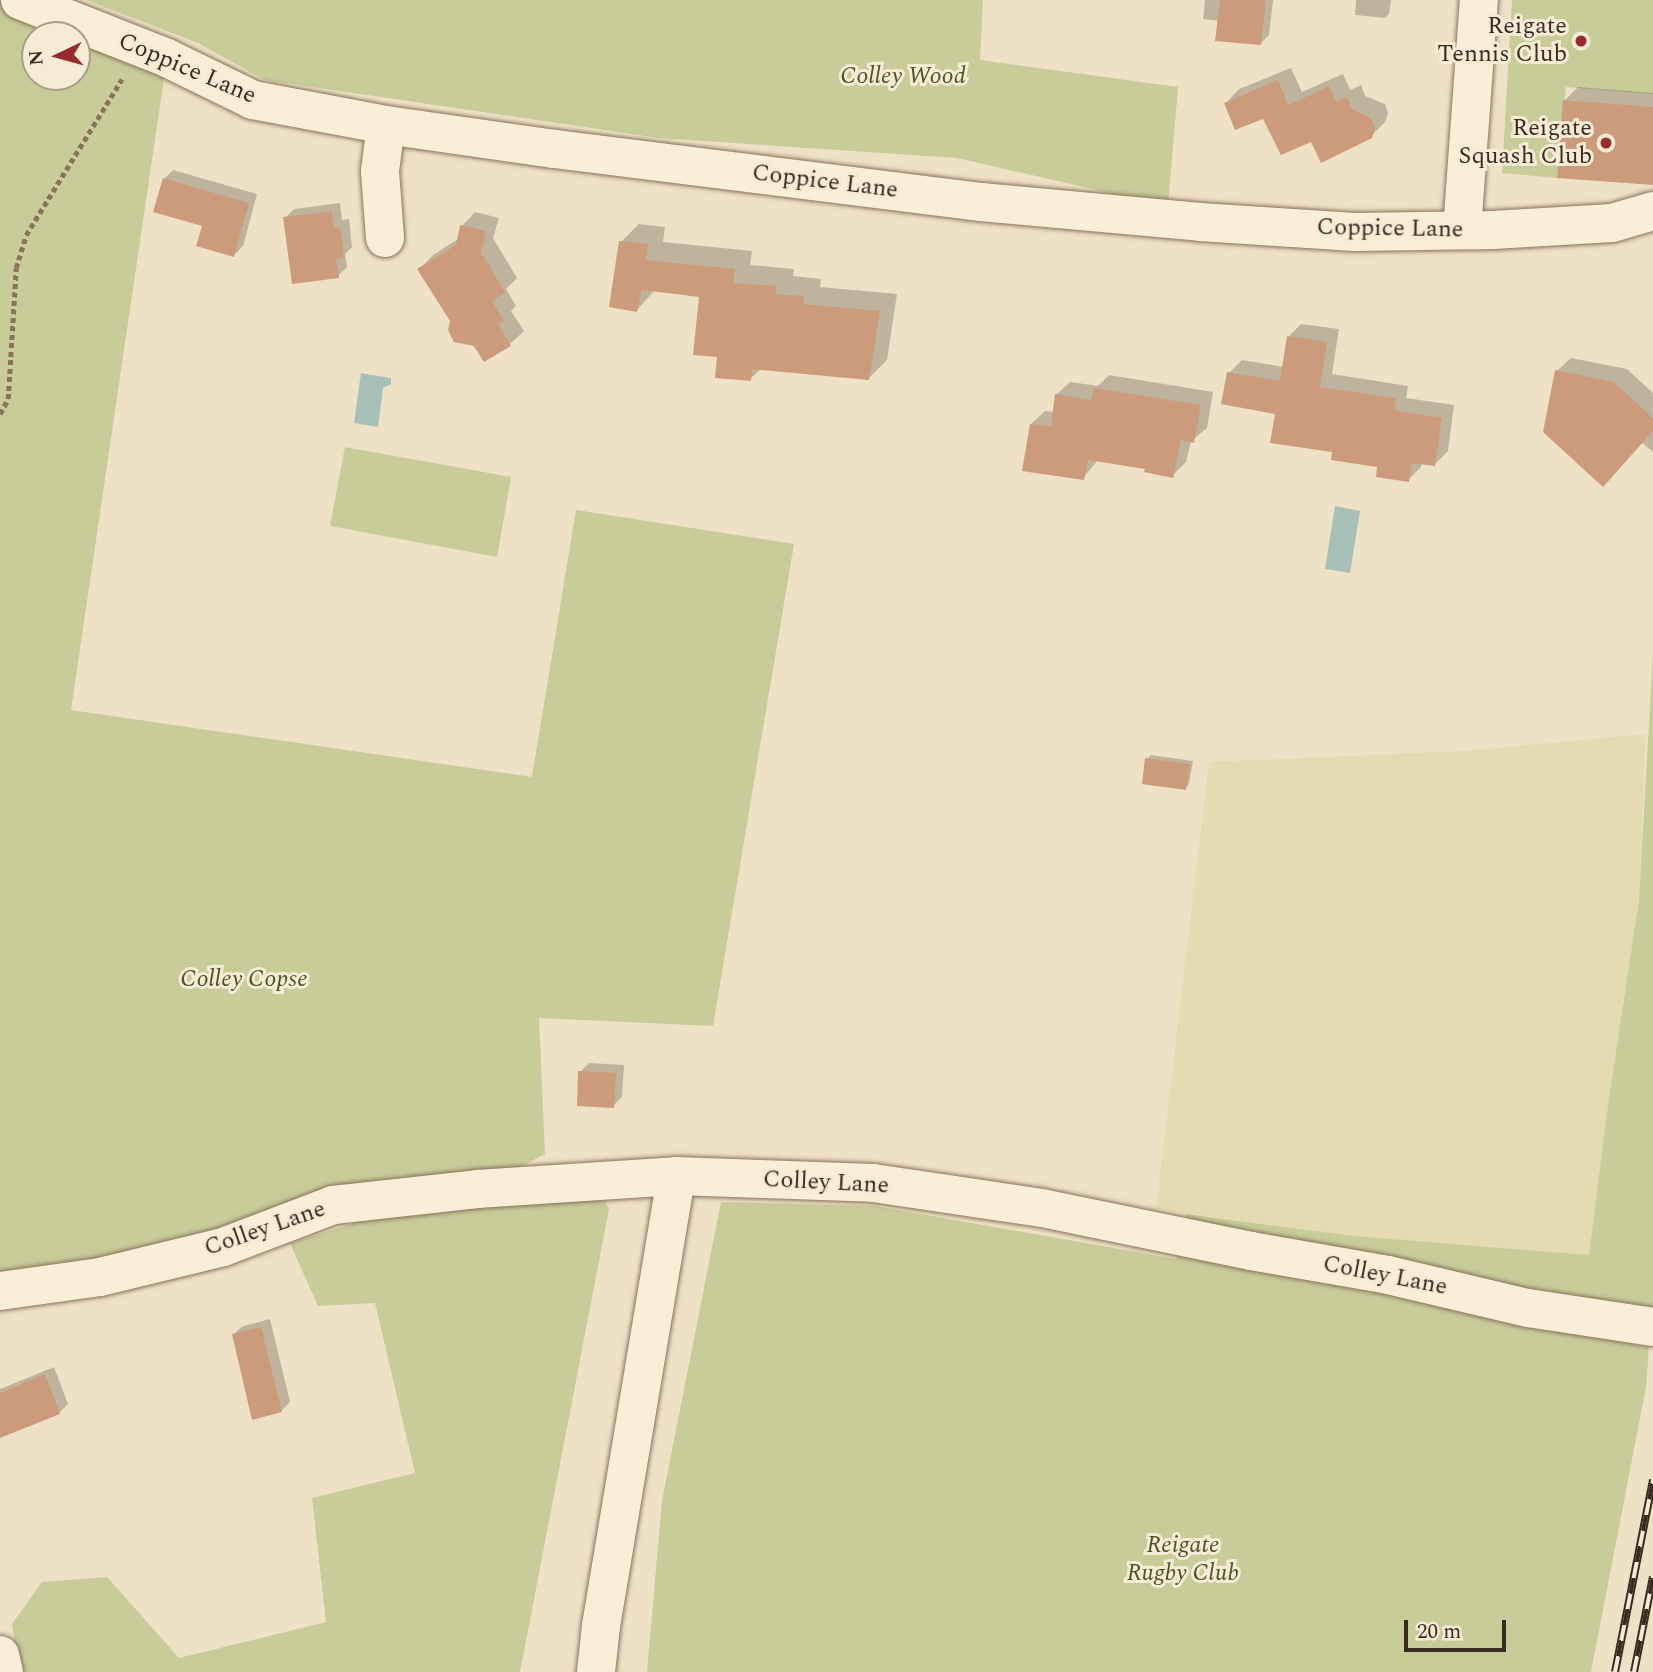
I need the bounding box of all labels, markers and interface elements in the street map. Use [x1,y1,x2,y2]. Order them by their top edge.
place label: Reigate Tennis Club [1437,13,1567,69]
north arrow [21,21,91,91]
street label: Coppice Lane [114,27,260,111]
marker: Reigate Tennis Club [1573,33,1589,49]
text: N [21,49,52,67]
park label: Colley Wood [840,63,966,91]
place label: Reigate Squash Club [1458,115,1592,171]
marker: Reigate Squash Club [1598,135,1614,151]
street label: Coppice Lane [750,159,900,205]
street label: Coppice Lane [1316,213,1464,245]
park label: Colley Copse [180,966,308,994]
street label: Colley Lane [762,1165,890,1201]
street label: Colley Lane [201,1195,329,1263]
street label: Colley Lane [1320,1250,1450,1302]
park label: Reigate Rugby Club [1127,1532,1239,1588]
scale bar [1408,1606,1510,1650]
text: 20 m [1417,1616,1461,1648]

